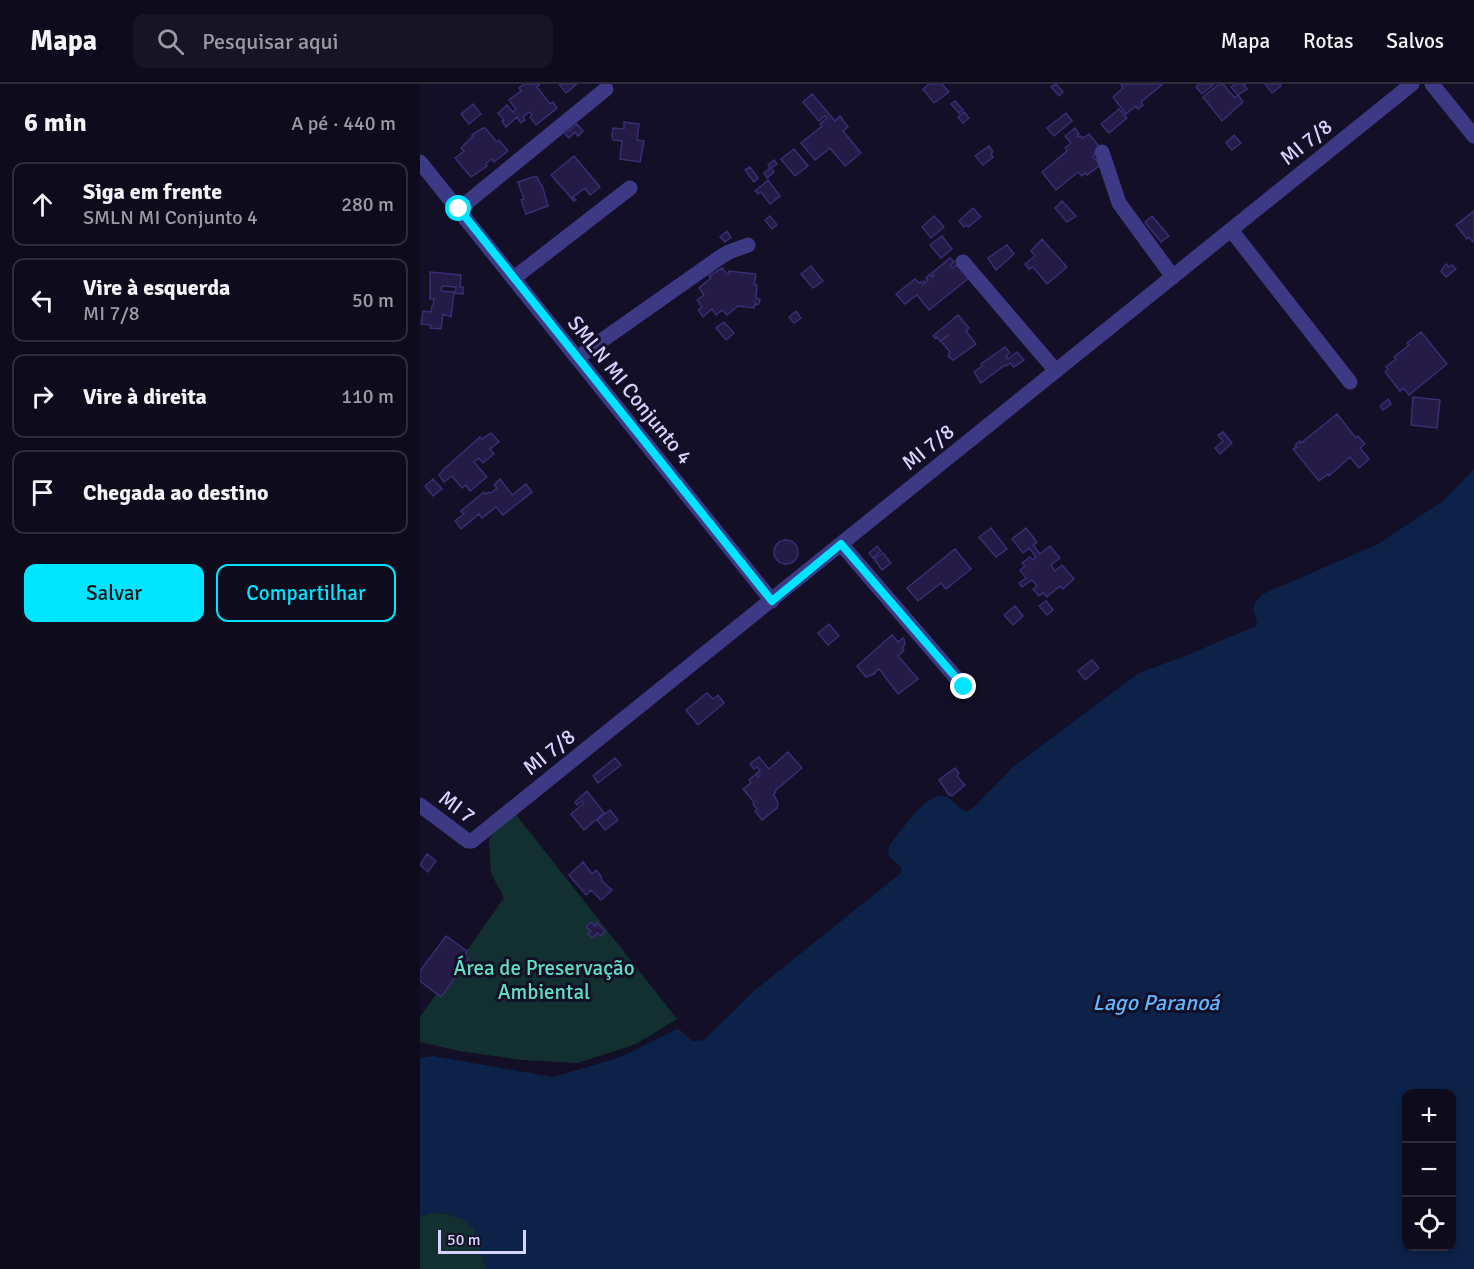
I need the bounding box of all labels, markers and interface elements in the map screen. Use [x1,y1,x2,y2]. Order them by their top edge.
search box [133,14,553,68]
text: Mapa [30,24,97,58]
icon: search [154,25,187,58]
text: Pesquisar aqui [202,28,339,55]
text: Mapa [1221,28,1270,54]
text: Rotas [1303,28,1353,54]
text: Salvos [1386,28,1444,54]
text: 6 min [24,107,87,139]
text: A pé · 440 m [291,111,396,136]
street label: MI 7/8 [1275,113,1337,171]
text: Siga em frente [83,178,222,205]
icon: ahead [26,188,59,221]
text: 280 m [341,192,394,217]
route start [445,195,471,221]
text: SMLN MI Conjunto 4 [83,205,258,230]
text: Vire à esquerda [83,274,230,301]
icon: left [26,284,59,317]
text: 50 m [352,288,394,313]
text: MI 7/8 [83,301,139,326]
street label: SMLN MI Conjunto 4 [562,311,698,469]
icon: right [26,380,59,413]
text: Vire à direita [83,383,207,410]
text: 110 m [341,384,394,409]
street label: MI 7/8 [897,418,959,476]
icon: arrive [26,476,59,509]
text: Chegada ao destino [83,479,269,506]
button: Salvar [24,564,204,622]
button: Compartilhar [216,564,396,622]
route end [950,673,976,699]
street label: MI 7/8 [518,723,580,781]
street label: MI 7 [434,785,480,829]
park label: Área de Preservação Ambiental [453,955,635,1005]
water label: Lago Paranoá [1092,989,1221,1016]
map controls [1402,1089,1456,1251]
button: + [1402,1089,1456,1143]
button: − [1402,1143,1456,1197]
button: locate [1402,1197,1456,1251]
scale bar [438,1227,526,1254]
text: 50 m [447,1230,481,1250]

